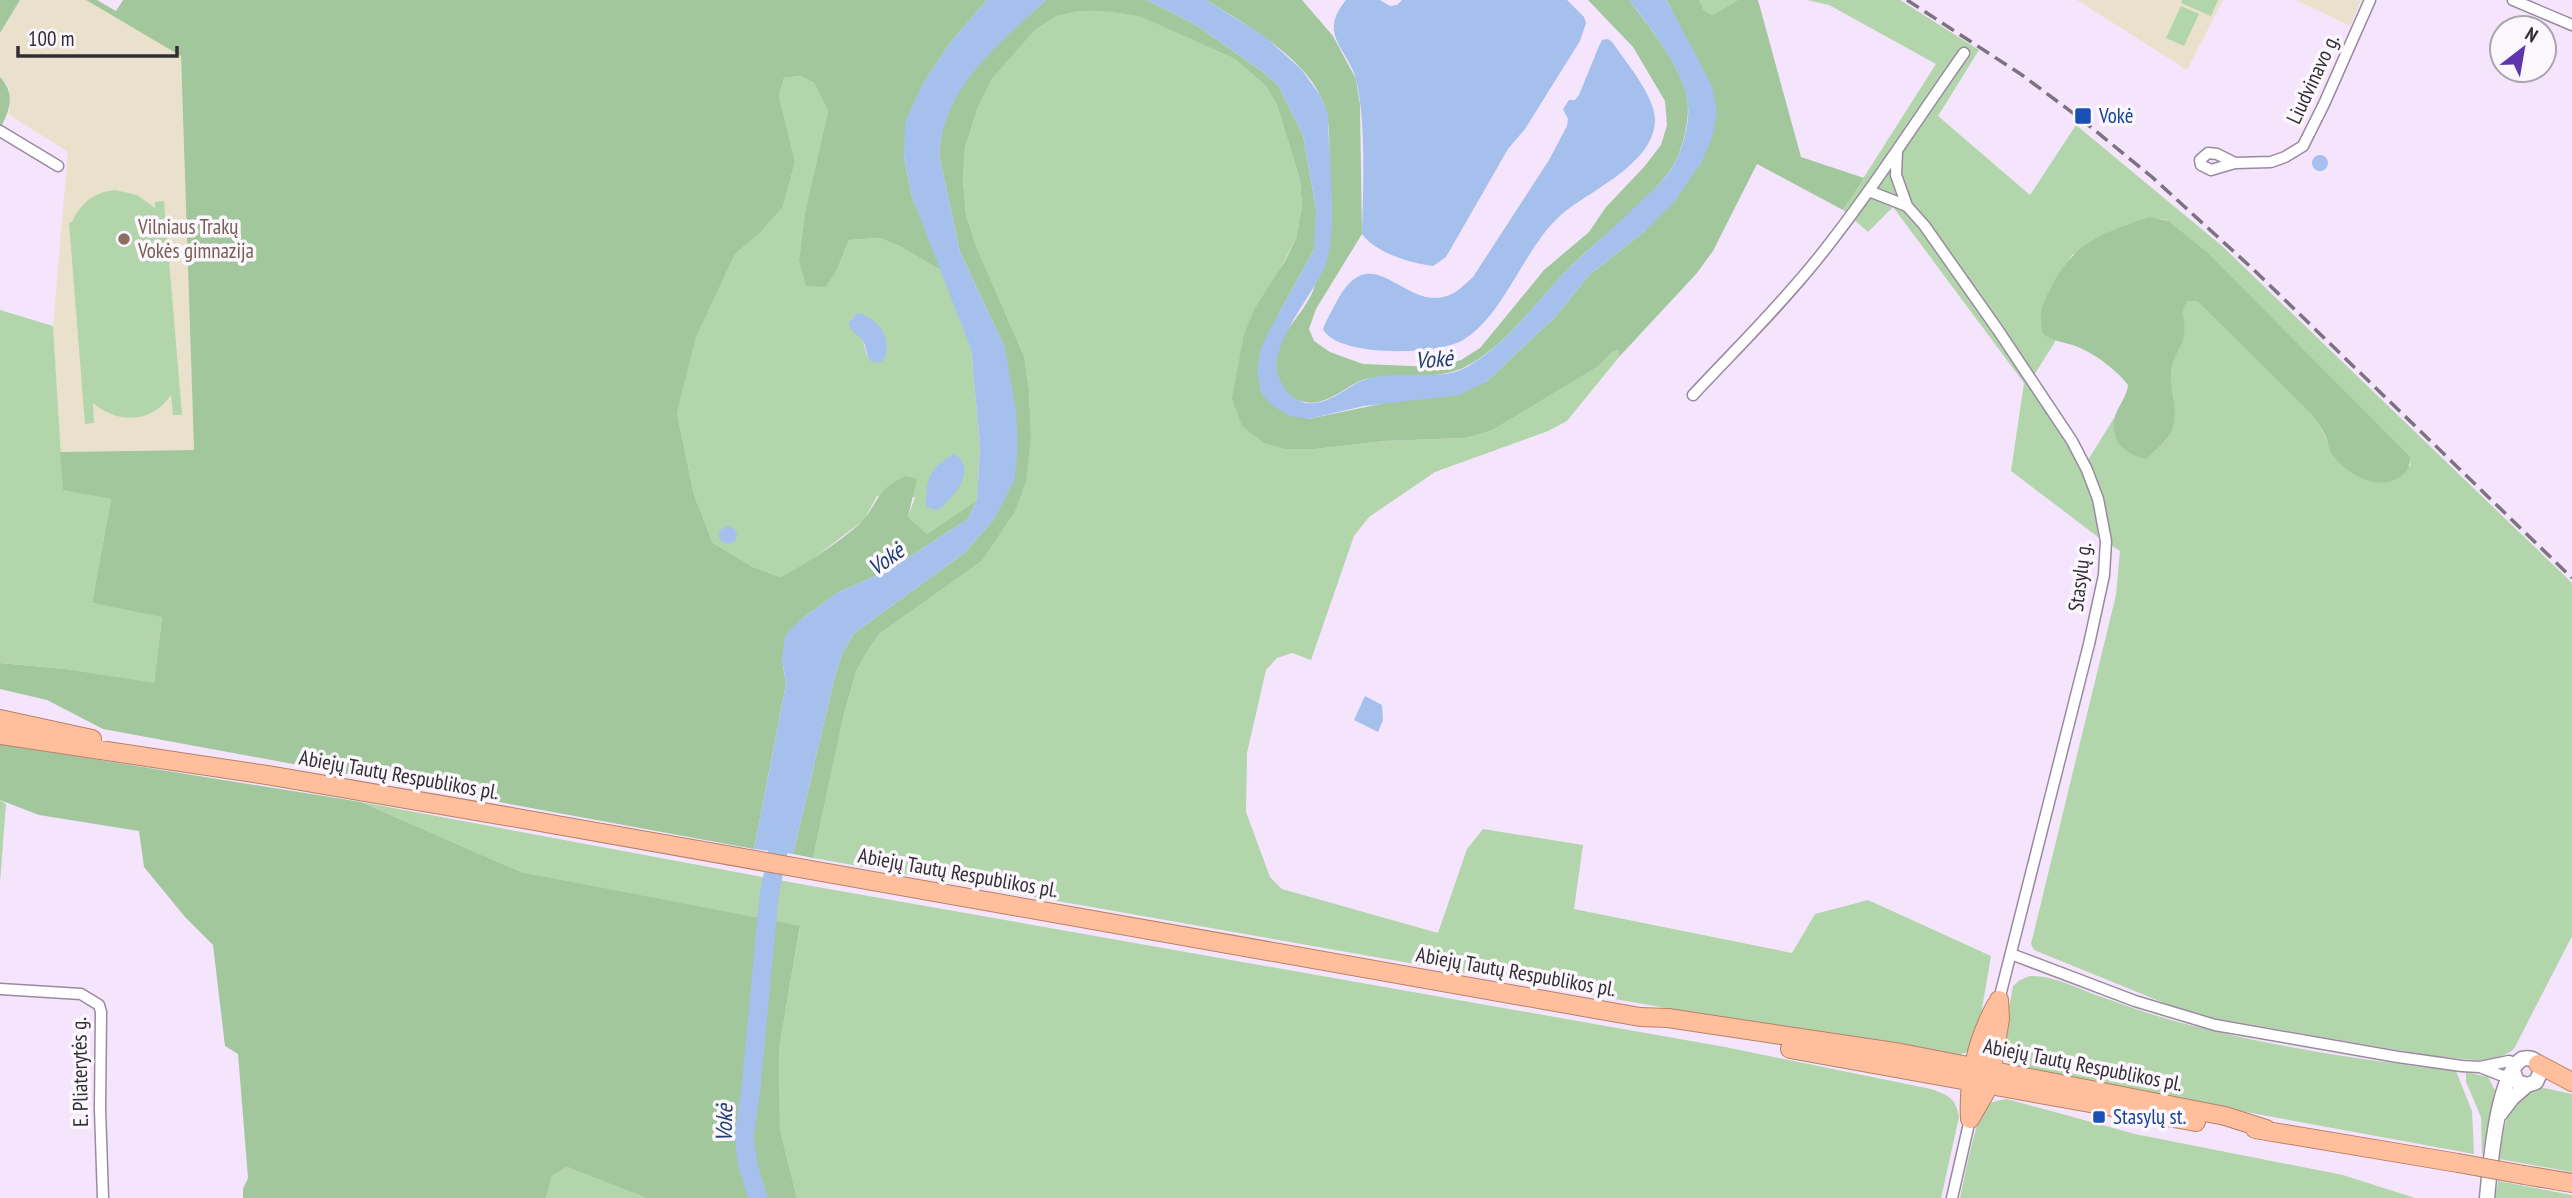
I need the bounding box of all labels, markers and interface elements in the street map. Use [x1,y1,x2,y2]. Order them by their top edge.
scale bar [18,14,177,58]
north arrow [2488,14,2558,84]
text: N [2521,21,2542,47]
text: 100 m [28,25,74,52]
street label: Liudvinavo g. [2280,29,2345,128]
place label: Vokė [2098,102,2133,129]
marker: Vokė [2073,106,2093,126]
place label: Vilniaus Trakų Vokės gimnazija [137,213,254,264]
marker: Vilniaus Trakų Vokės gimnazija [116,231,132,247]
water label: Vokė [1414,343,1455,374]
water label: Vokė [862,535,911,581]
street label: Stasylų g. [2062,541,2097,613]
street label: Abiejų Tautų Respublikos pl. [297,744,501,805]
street label: Abiejų Tautų Respublikos pl. [856,842,1060,903]
street label: Abiejų Tautų Respublikos pl. [1414,941,1618,1002]
street label: E. Pliaterytės g. [65,1017,94,1127]
street label: Abiejų Tautų Respublikos pl. [1981,1032,2185,1097]
water label: Vokė [709,1102,738,1142]
place label: Stasylų st. [2113,1103,2186,1130]
marker: Stasylų st. [2091,1109,2107,1125]

